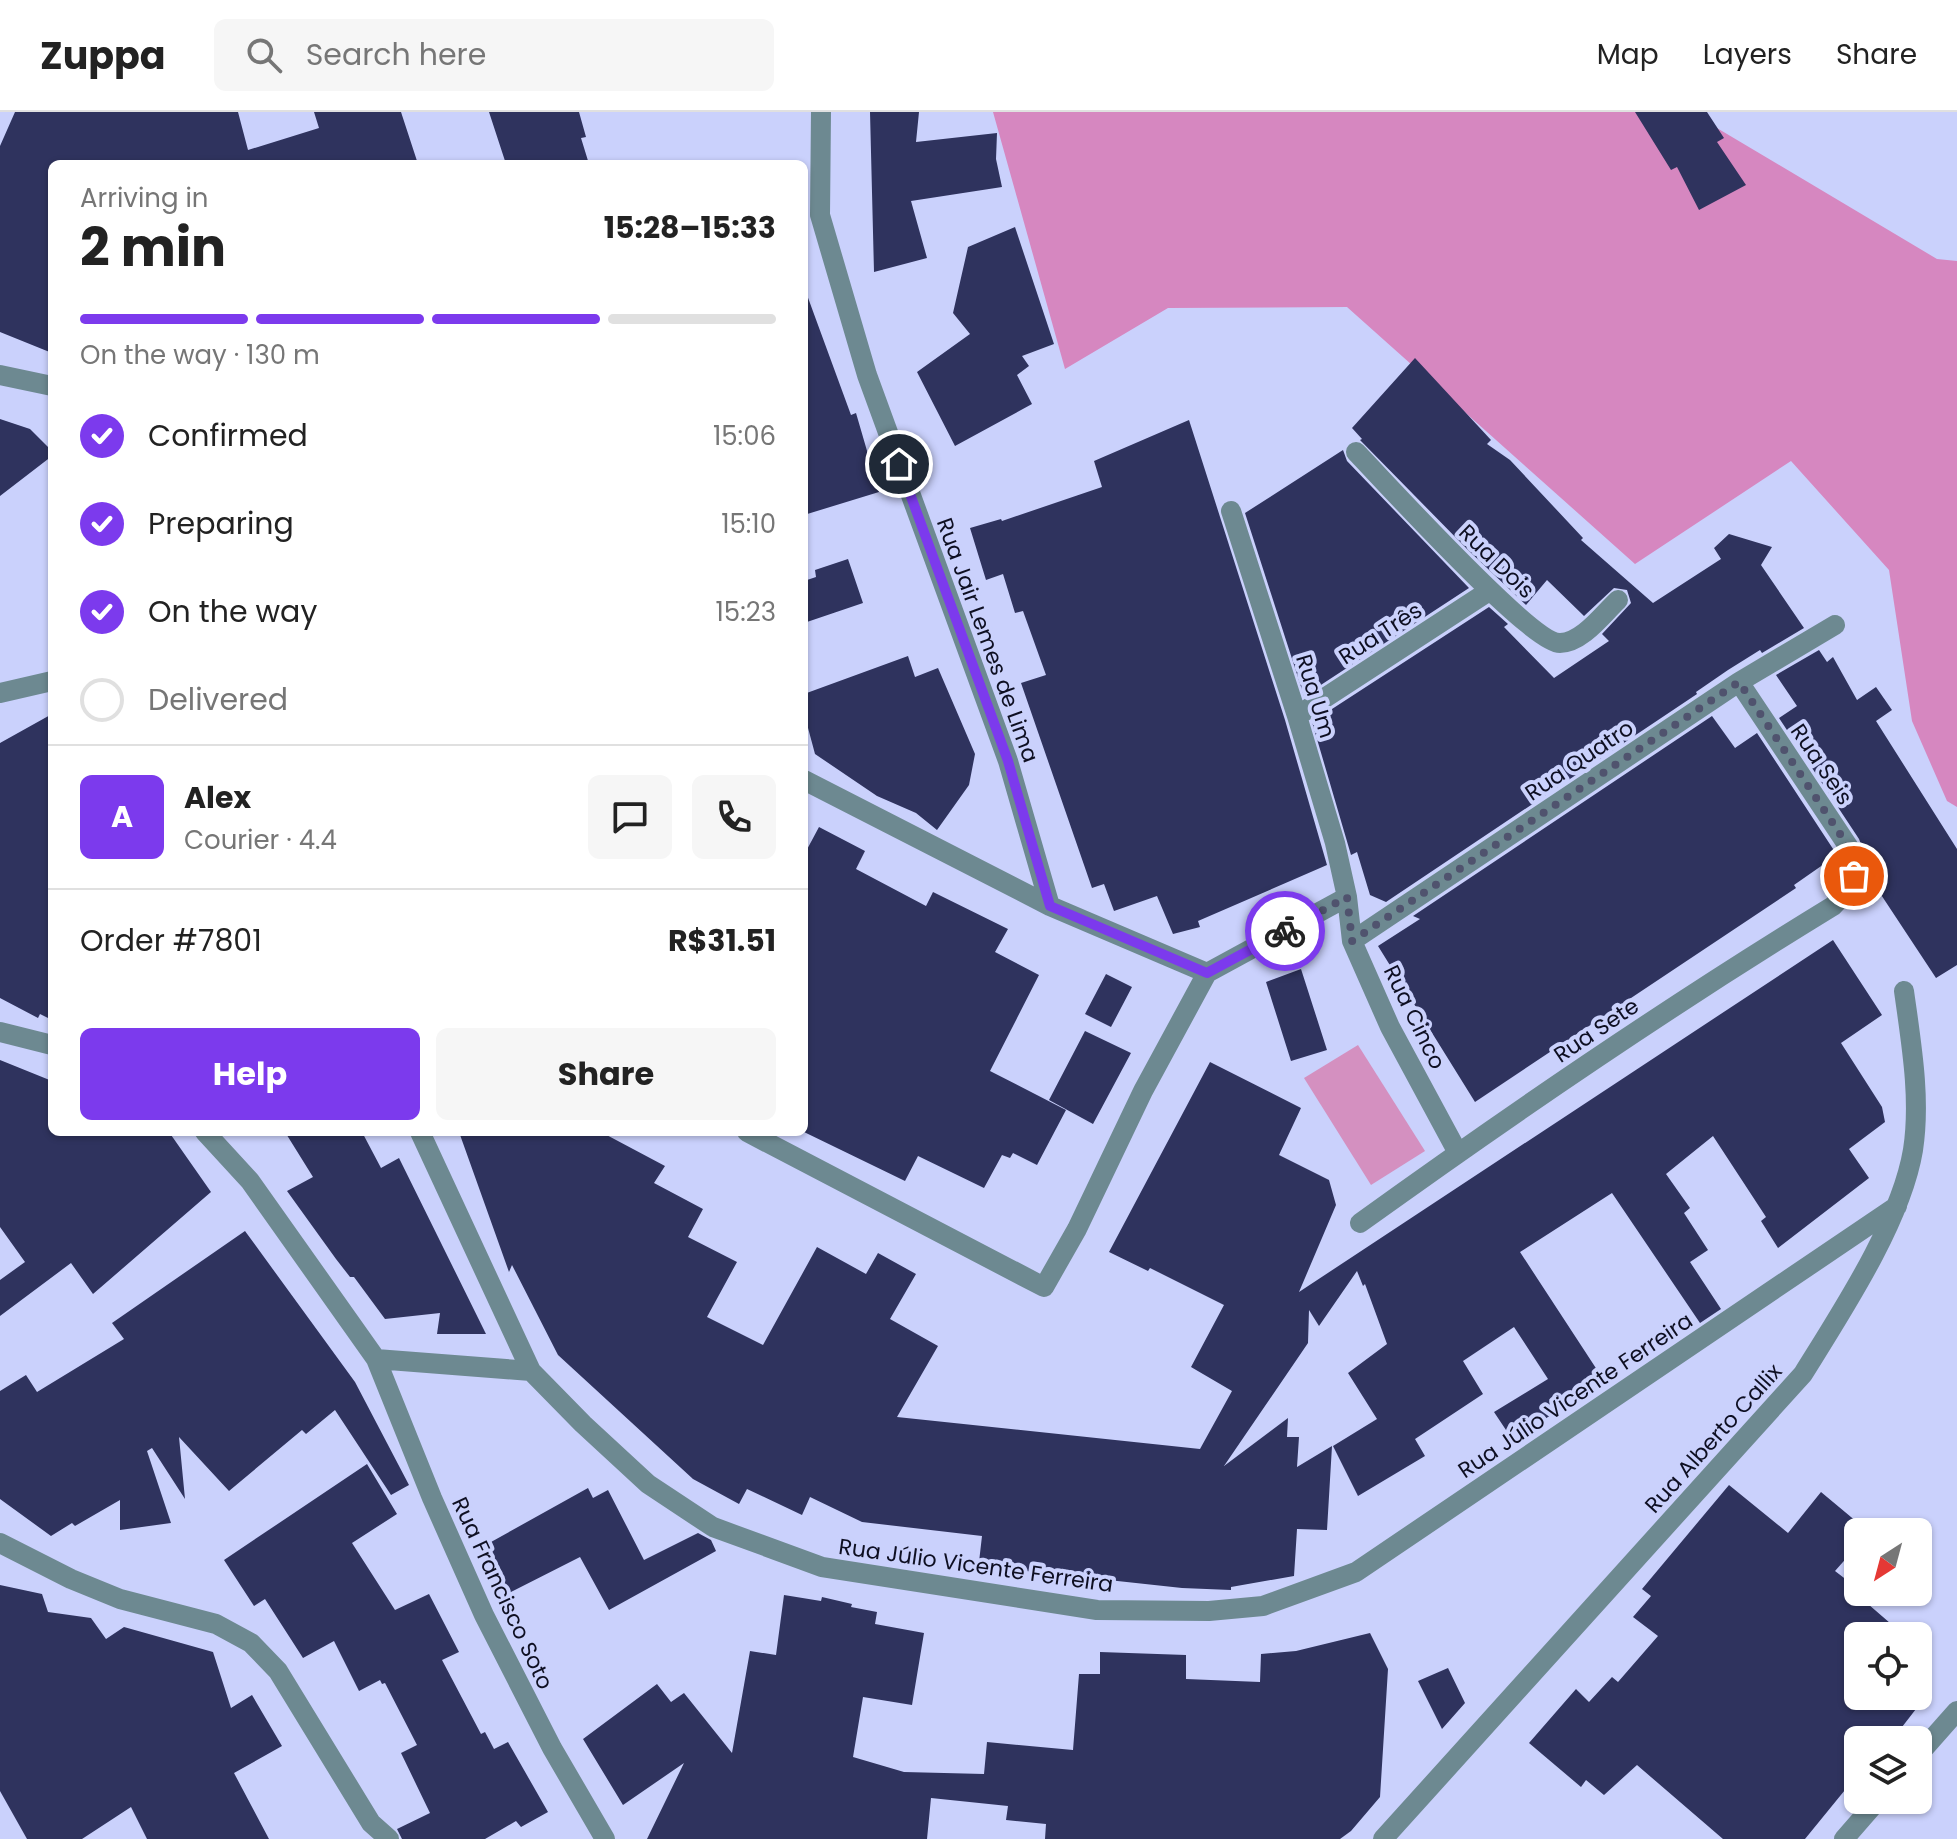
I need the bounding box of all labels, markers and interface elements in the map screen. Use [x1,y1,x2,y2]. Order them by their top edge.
search box [214,19,774,91]
text: Zuppa [40,29,166,82]
icon: search [242,33,286,77]
text: Search here [306,33,486,76]
text: Map [1597,35,1659,74]
text: Layers [1703,35,1792,74]
text: Share [1836,35,1917,74]
text: Arriving in [80,180,209,216]
text: 15:28–15:33 [604,206,776,249]
text: 2 min [80,211,226,284]
text: On the way · 130 m [80,337,320,373]
icon: check [80,414,124,458]
text: Confirmed [148,414,308,457]
text: 15:06 [713,418,776,454]
pin [865,430,933,498]
icon: home [877,442,921,486]
icon: check [80,502,124,546]
text: Preparing [148,502,294,545]
text: 15:10 [721,506,776,542]
street label: Rua Jair Lemes de Lima [929,514,1046,767]
street label: Rua Dois [1452,517,1541,605]
icon: check [80,590,124,634]
text: On the way [148,590,317,633]
text: 15:23 [716,594,776,630]
street label: Rua Três [1333,595,1428,672]
street label: Rua Um [1288,651,1343,742]
text: Delivered [148,678,288,721]
street label: Rua Quatro [1519,713,1640,808]
street label: Rua Seis [1783,718,1860,811]
button: chat [588,775,672,859]
button: phone [692,775,776,859]
text: Alex [184,776,251,819]
text: A [111,795,133,838]
text: Courier · 4.4 [184,822,337,858]
pin [1820,842,1888,910]
icon: bag [1832,854,1876,898]
courier [1245,891,1325,971]
icon: bike [1263,909,1307,953]
text: Order #7801 [80,919,262,962]
text: R$31.51 [668,919,776,962]
street label: Rua Cinco [1376,960,1453,1074]
street label: Rua Sete [1548,991,1645,1070]
button: Help [80,1028,420,1120]
button: Share [436,1028,776,1120]
street label: Rua Júlio Vicente Ferreira [1452,1305,1699,1486]
street label: Rua Alberto Callix [1638,1356,1789,1520]
street label: Rua Francisco Soto [444,1492,561,1695]
north arrow [1844,1518,1932,1606]
map controls [1844,1518,1932,1814]
street label: Rua Júlio Vicente Ferreira [837,1531,1115,1600]
button: locate [1844,1622,1932,1710]
button: layers [1844,1726,1932,1814]

